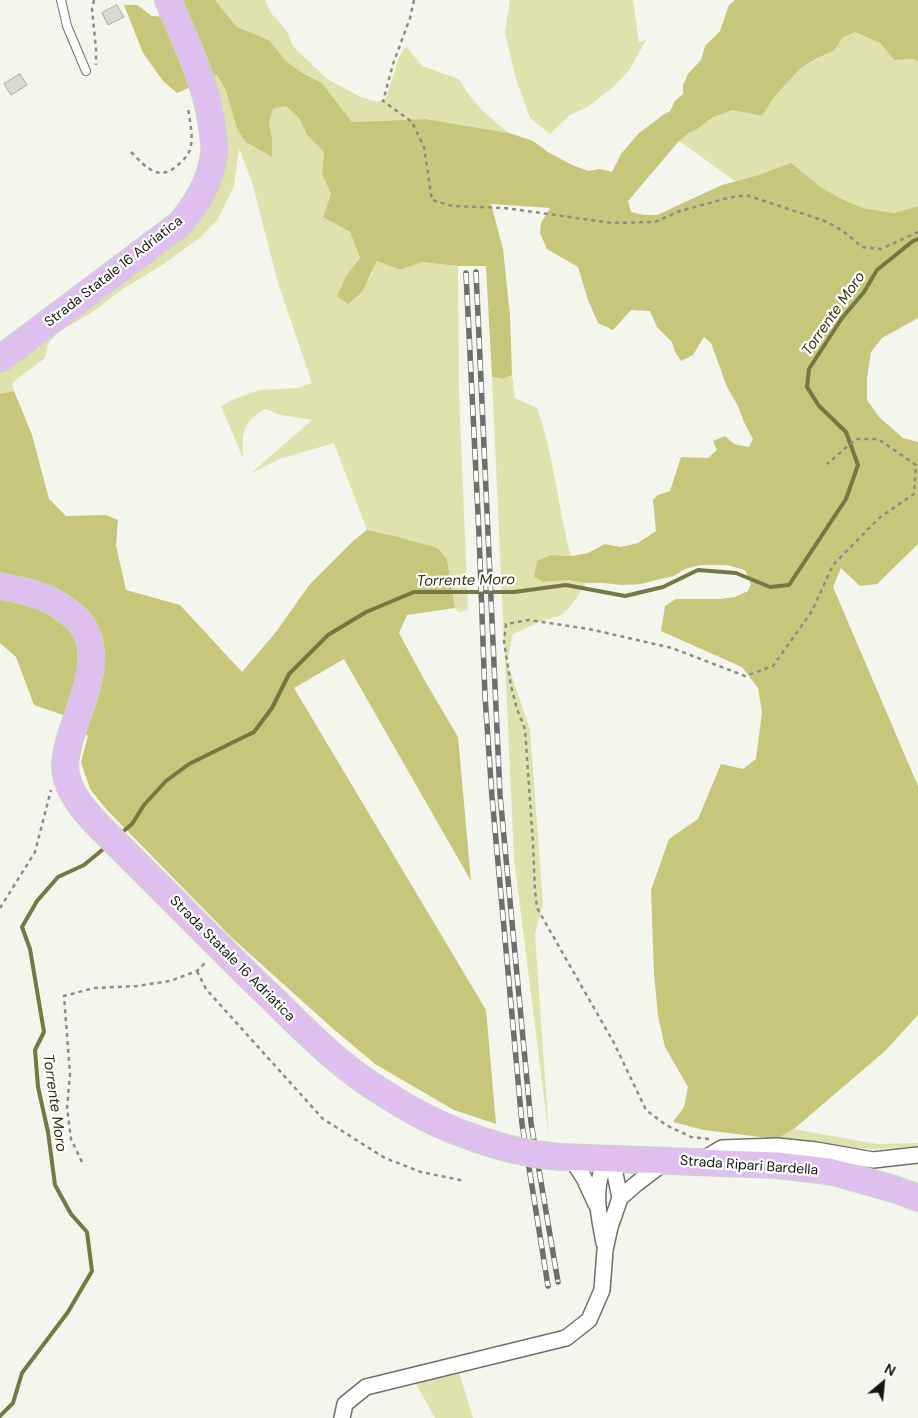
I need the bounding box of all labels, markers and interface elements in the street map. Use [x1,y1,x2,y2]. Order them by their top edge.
street label: Strada Statale 16 Adriatica [42,213,186,331]
water label: Torrente Moro [798,269,870,359]
water label: Torrente Moro [417,571,515,591]
street label: Strada Statale 16 Adriatica [166,893,298,1025]
water label: Torrente Moro [38,1053,70,1153]
street label: Strada Ripari Bardella [679,1153,819,1179]
north arrow [858,1358,908,1408]
text: N [881,1359,899,1380]

